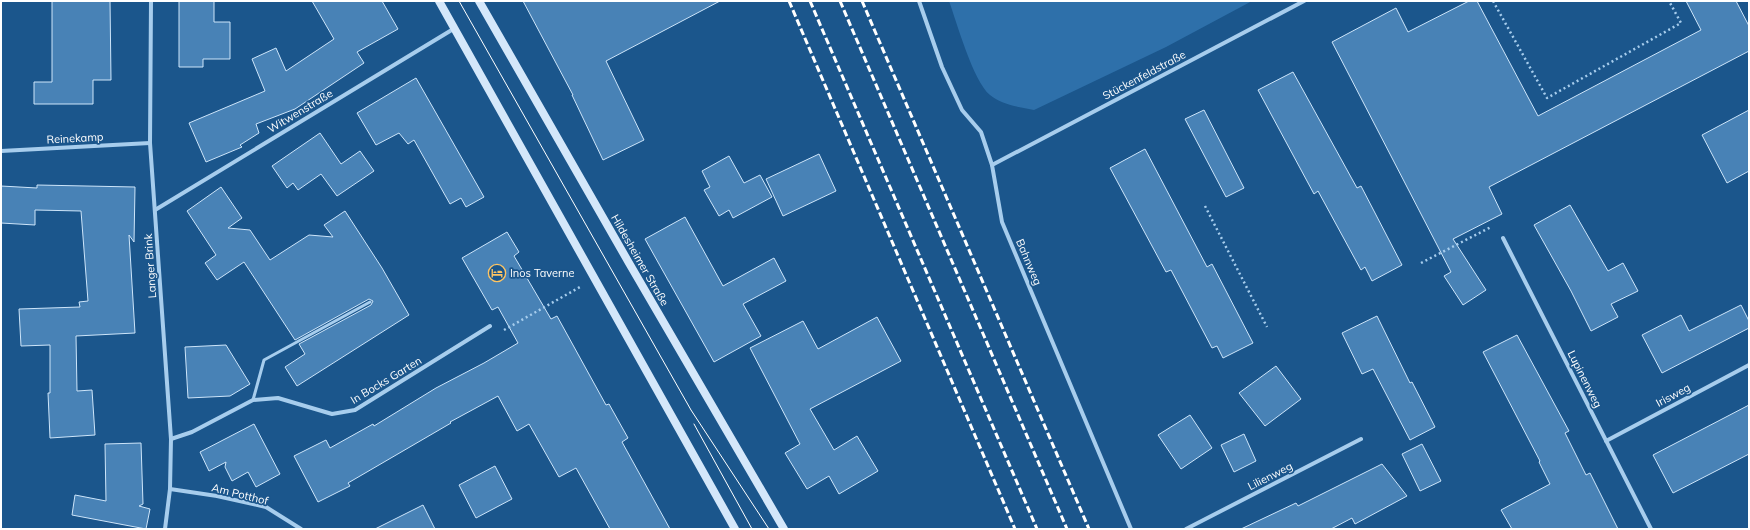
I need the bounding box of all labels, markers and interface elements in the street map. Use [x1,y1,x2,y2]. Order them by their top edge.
street label: Stückenfeldstraße [1100,47,1188,103]
street label: Witwenstraße [265,86,335,136]
street label: Reinekamp [46,129,104,146]
street label: Hildesheimer Straße [608,212,672,308]
street label: Langer Brink [141,233,159,299]
street label: Bahnweg [1013,237,1045,287]
hotel icon: Inos Taverne [487,263,507,283]
place label: Inos Taverne [510,266,574,280]
street label: Lupinenweg [1565,348,1605,410]
street label: In Bocks Garten [348,353,424,407]
street label: Irisweg [1653,380,1693,410]
street label: Lilienweg [1245,459,1295,493]
street label: Am Potthof [210,480,270,508]

